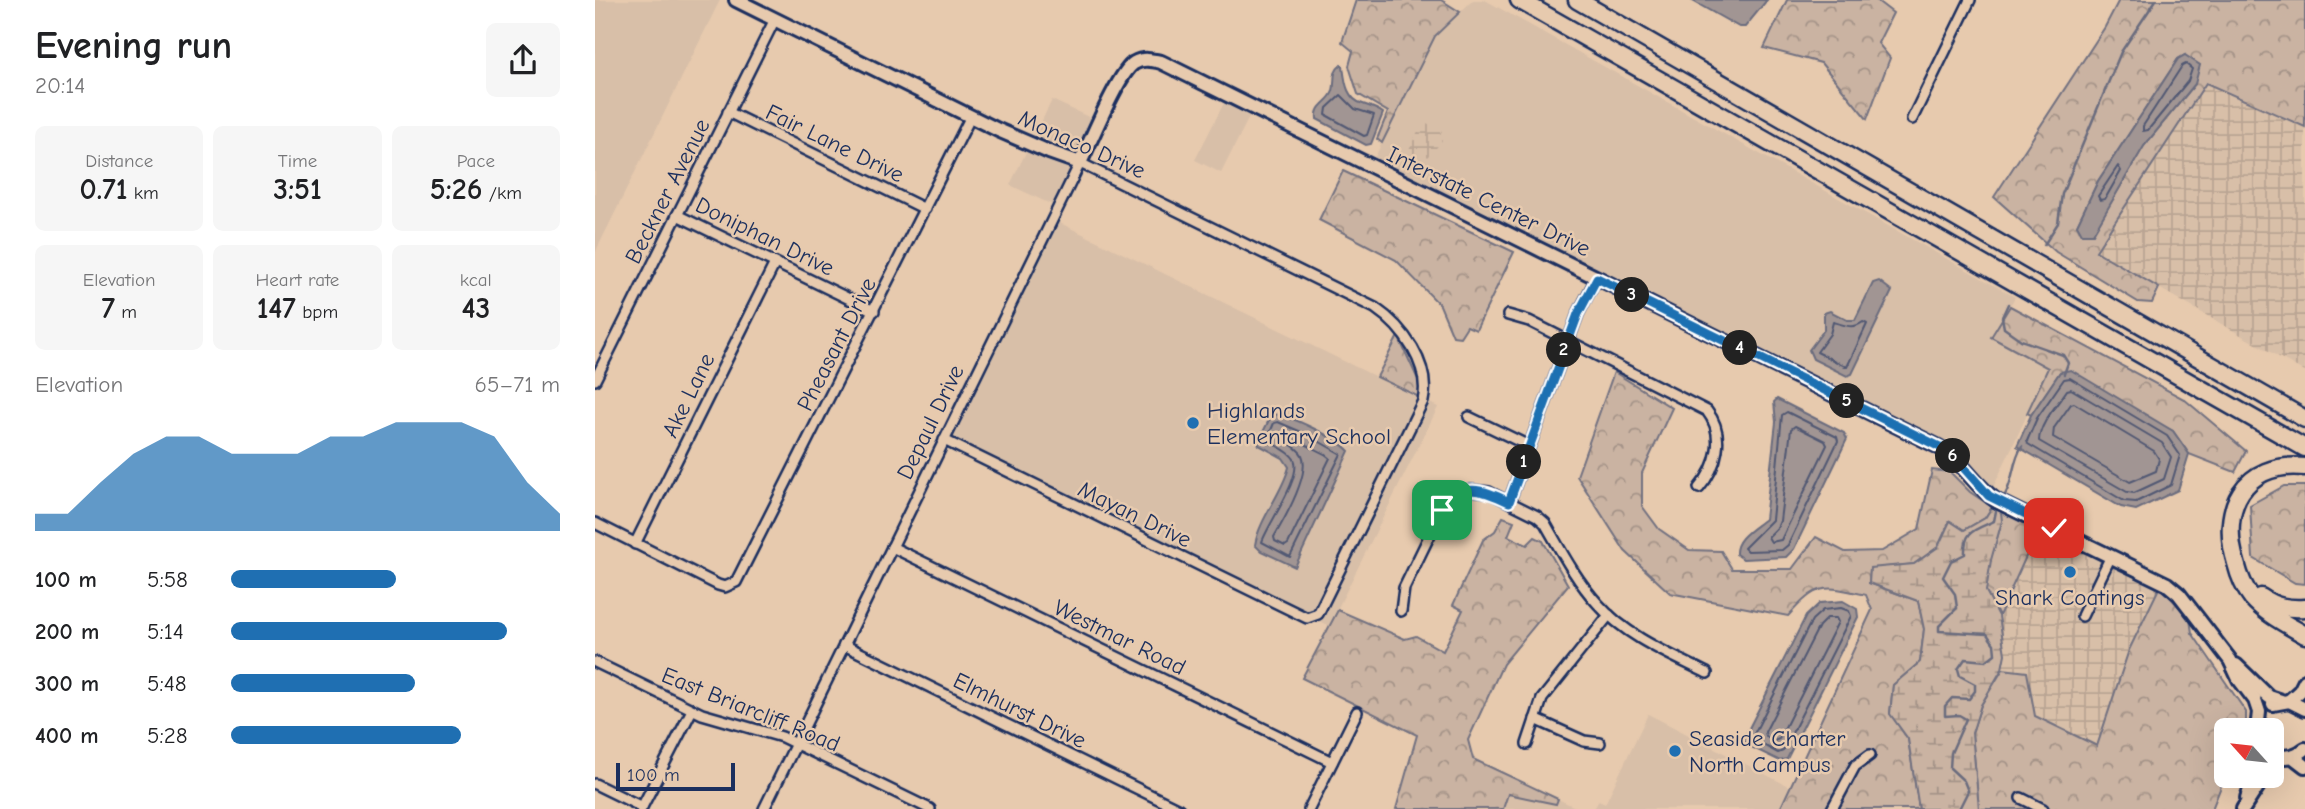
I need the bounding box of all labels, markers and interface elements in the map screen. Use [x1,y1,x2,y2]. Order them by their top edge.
button: share [486,23,560,97]
text: Evening run [35,24,232,68]
text: 20:14 [35,72,85,99]
street label: Fair Lane Drive [761,98,908,189]
street label: Monaco Drive [1014,104,1150,185]
street label: Beckner Avenue [619,114,716,268]
street label: Interstate Center Drive [1383,140,1595,262]
text: Distance [85,150,153,172]
text: Time [278,150,317,172]
text: Pace [457,150,495,172]
text: 0.71 [80,172,127,207]
text: 3:51 [273,172,322,207]
text: 5:26 [430,172,482,207]
text: km [127,182,159,204]
text: /km [482,182,522,204]
street label: Doniphan Drive [691,191,839,282]
text: Elevation [83,269,156,291]
text: Heart rate [256,269,339,291]
text: kcal [460,269,492,291]
street label: Pheasant Drive [791,273,882,416]
pin: 3 [1615,278,1649,312]
text: 3 [1627,283,1636,305]
text: 7 [101,291,115,326]
text: 147 [257,291,296,326]
text: 43 [461,291,490,326]
text: m [115,301,137,323]
text: bpm [296,301,338,323]
pin: 4 [1723,330,1757,366]
pin: 2 [1546,332,1581,368]
text: 4 [1735,336,1744,358]
text: 2 [1559,338,1568,360]
street label: Ake Lane [656,349,720,442]
street label: Depaul Drive [891,361,970,484]
text: Elevation [35,371,123,398]
text: 65–71 m [475,371,560,398]
pin: 5 [1829,384,1865,418]
text: 5 [1841,389,1852,411]
place label: Highlands Elementary School [1207,397,1391,450]
marker: Highlands Elementary School [1185,415,1201,431]
pin: 6 [1935,438,1971,474]
pin: 1 [1507,444,1541,480]
text: 6 [1948,444,1957,466]
text: 1 [1520,450,1527,472]
street label: Mayan Drive [1074,475,1196,554]
pin [1412,480,1472,540]
icon: arrive [1423,491,1461,529]
pin [2024,498,2084,558]
icon: check [2035,509,2073,547]
marker: Shark Coatings [2062,564,2078,580]
text: 100 m [35,566,97,593]
text: 5:58 [147,566,188,593]
place label: Shark Coatings [1995,584,2145,611]
street label: Westmar Road [1049,594,1190,681]
text: 200 m [35,618,99,645]
text: 5:14 [147,618,184,645]
street label: East Briarcliff Road [658,661,844,758]
street label: Elmhurst Drive [949,667,1091,754]
text: 300 m [35,670,99,697]
text: 5:48 [147,670,187,697]
north arrow [2214,718,2284,788]
map controls [2214,718,2284,788]
text: 400 m [35,722,99,749]
text: 5:28 [147,722,188,749]
place label: Seaside Charter North Campus [1689,725,1846,778]
marker: Seaside Charter North Campus [1667,743,1683,759]
scale bar [616,760,735,792]
text: 100 m [627,764,680,786]

